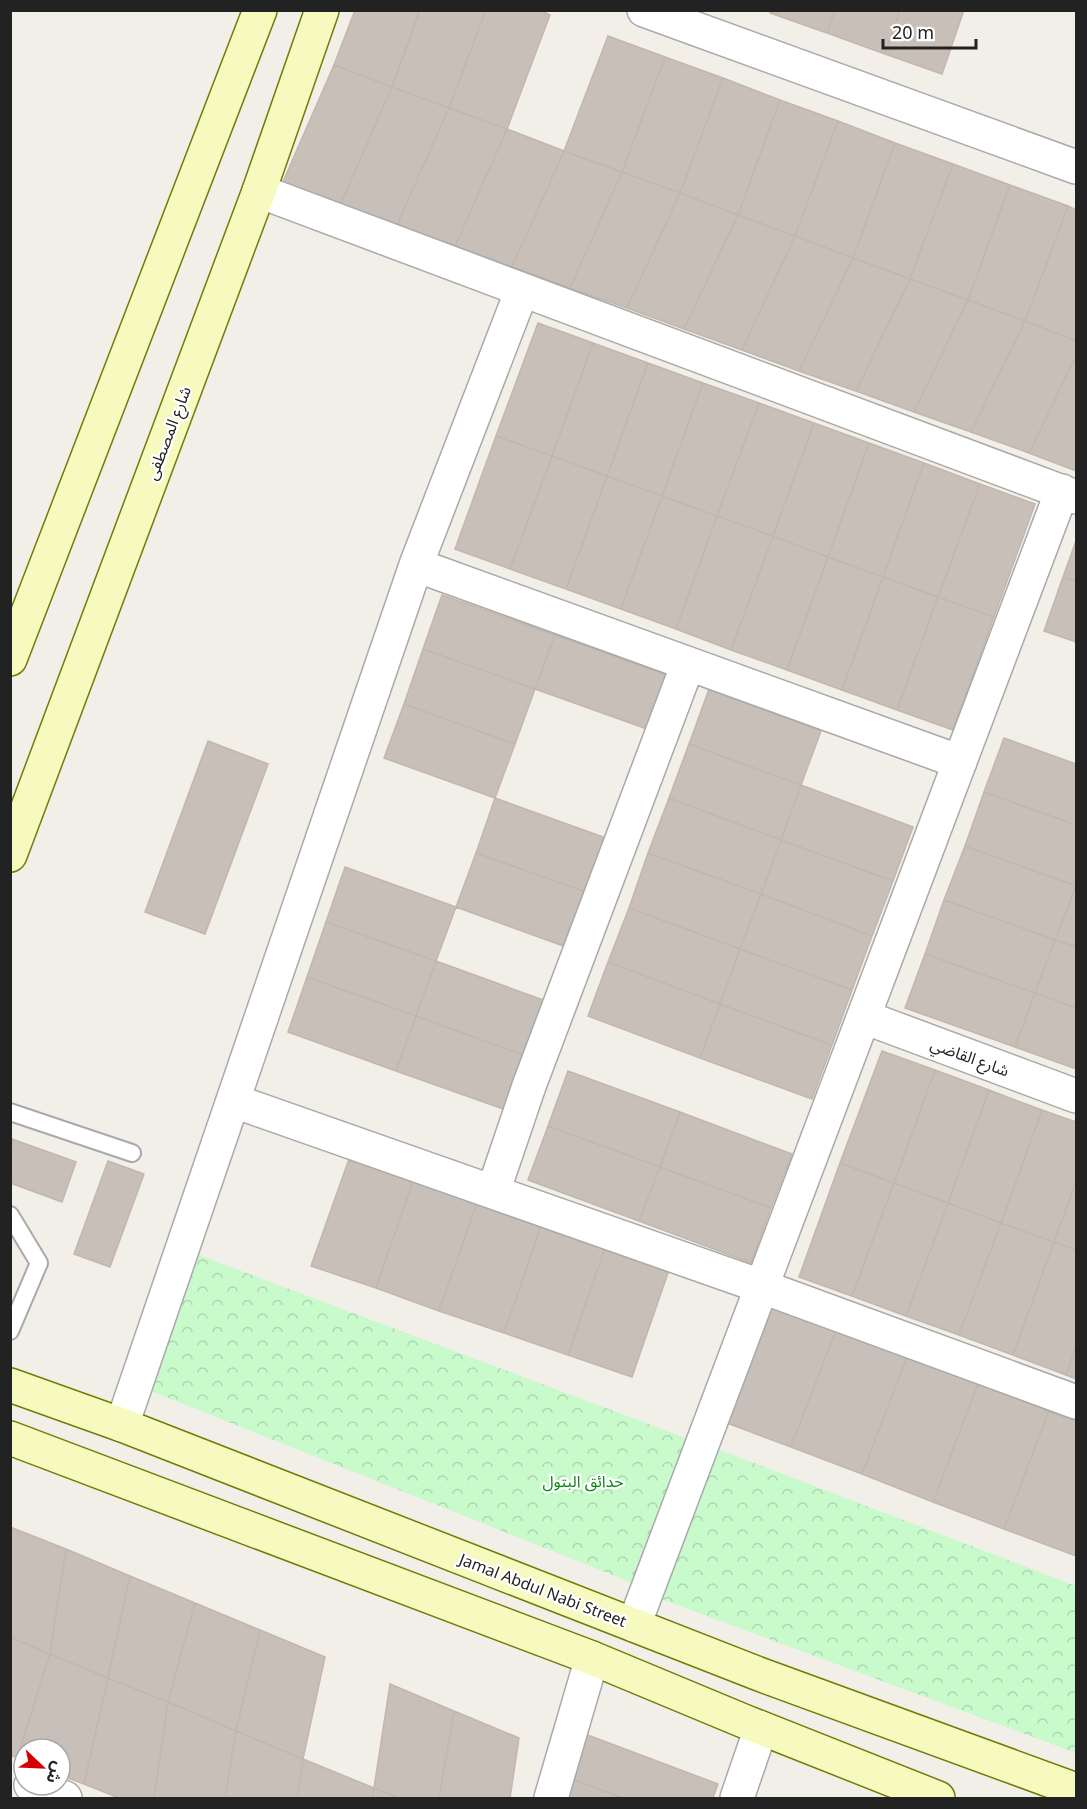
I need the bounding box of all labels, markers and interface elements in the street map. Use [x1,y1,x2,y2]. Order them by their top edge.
scale bar [883,12,976,50]
text: 20 m [892,20,934,44]
street label: شارع المصطفى [140,383,198,484]
street label: شارع القاضي [927,1033,1012,1083]
park label: حدائق البتول [542,1470,624,1492]
street label: Jamal Abdul Nabi Street [454,1547,630,1632]
north arrow [12,1737,72,1797]
text: ش [41,1758,70,1787]

